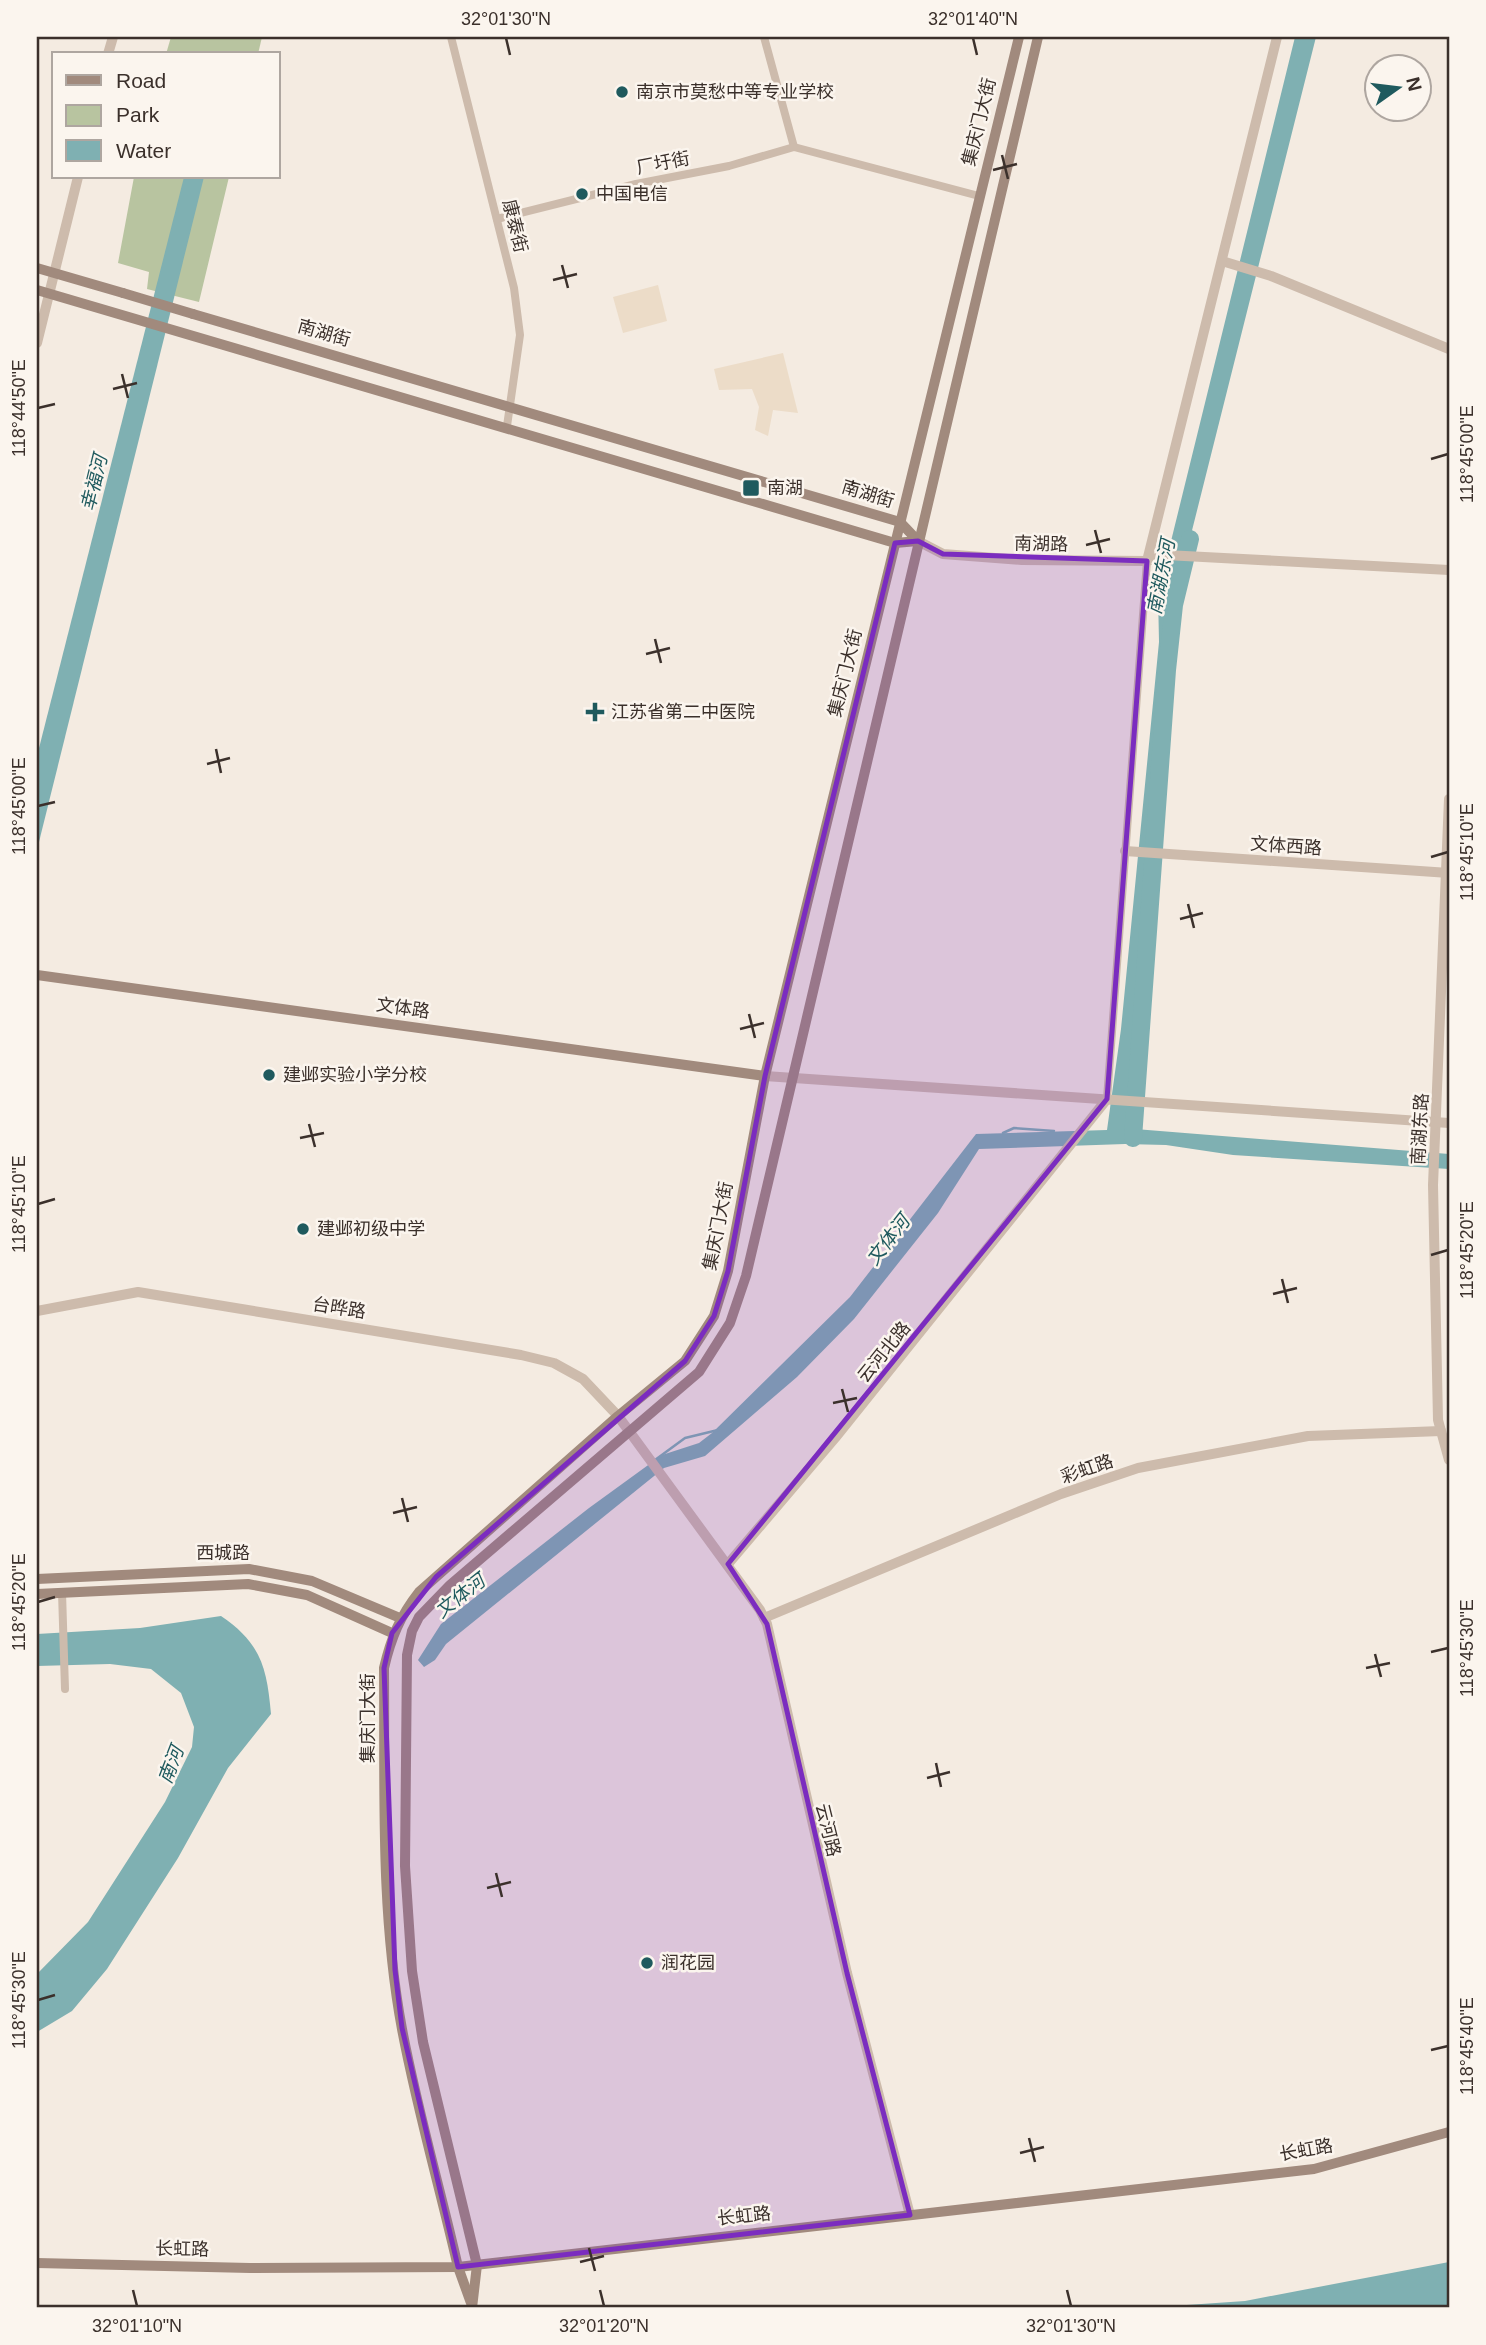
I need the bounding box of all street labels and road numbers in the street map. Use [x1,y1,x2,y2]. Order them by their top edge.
street label: 集庆门大街 [958,76,1000,168]
street label: 厂圩街 [635,148,691,178]
street label: 康泰街 [499,197,531,255]
street label: 南湖街 [295,316,353,350]
street label: 南湖街 [839,477,897,511]
street label: 南湖路 [1014,534,1068,554]
street label: 集庆门大街 [824,627,866,719]
street label: 文体西路 [1249,834,1323,858]
street label: 文体路 [375,994,431,1022]
street label: 南湖东路 [1408,1093,1432,1165]
street label: 集庆门大街 [700,1180,736,1272]
street label: 台晔路 [311,1294,367,1322]
street label: 云河北路 [854,1318,914,1386]
street label: 彩虹路 [1058,1451,1116,1487]
street label: 西城路 [196,1543,250,1563]
street label: 集庆门大街 [358,1673,378,1763]
street label: 云河路 [812,1801,844,1859]
street label: 长虹路 [1278,2135,1334,2165]
street label: 长虹路 [716,2203,772,2229]
street label: 长虹路 [155,2239,209,2259]

